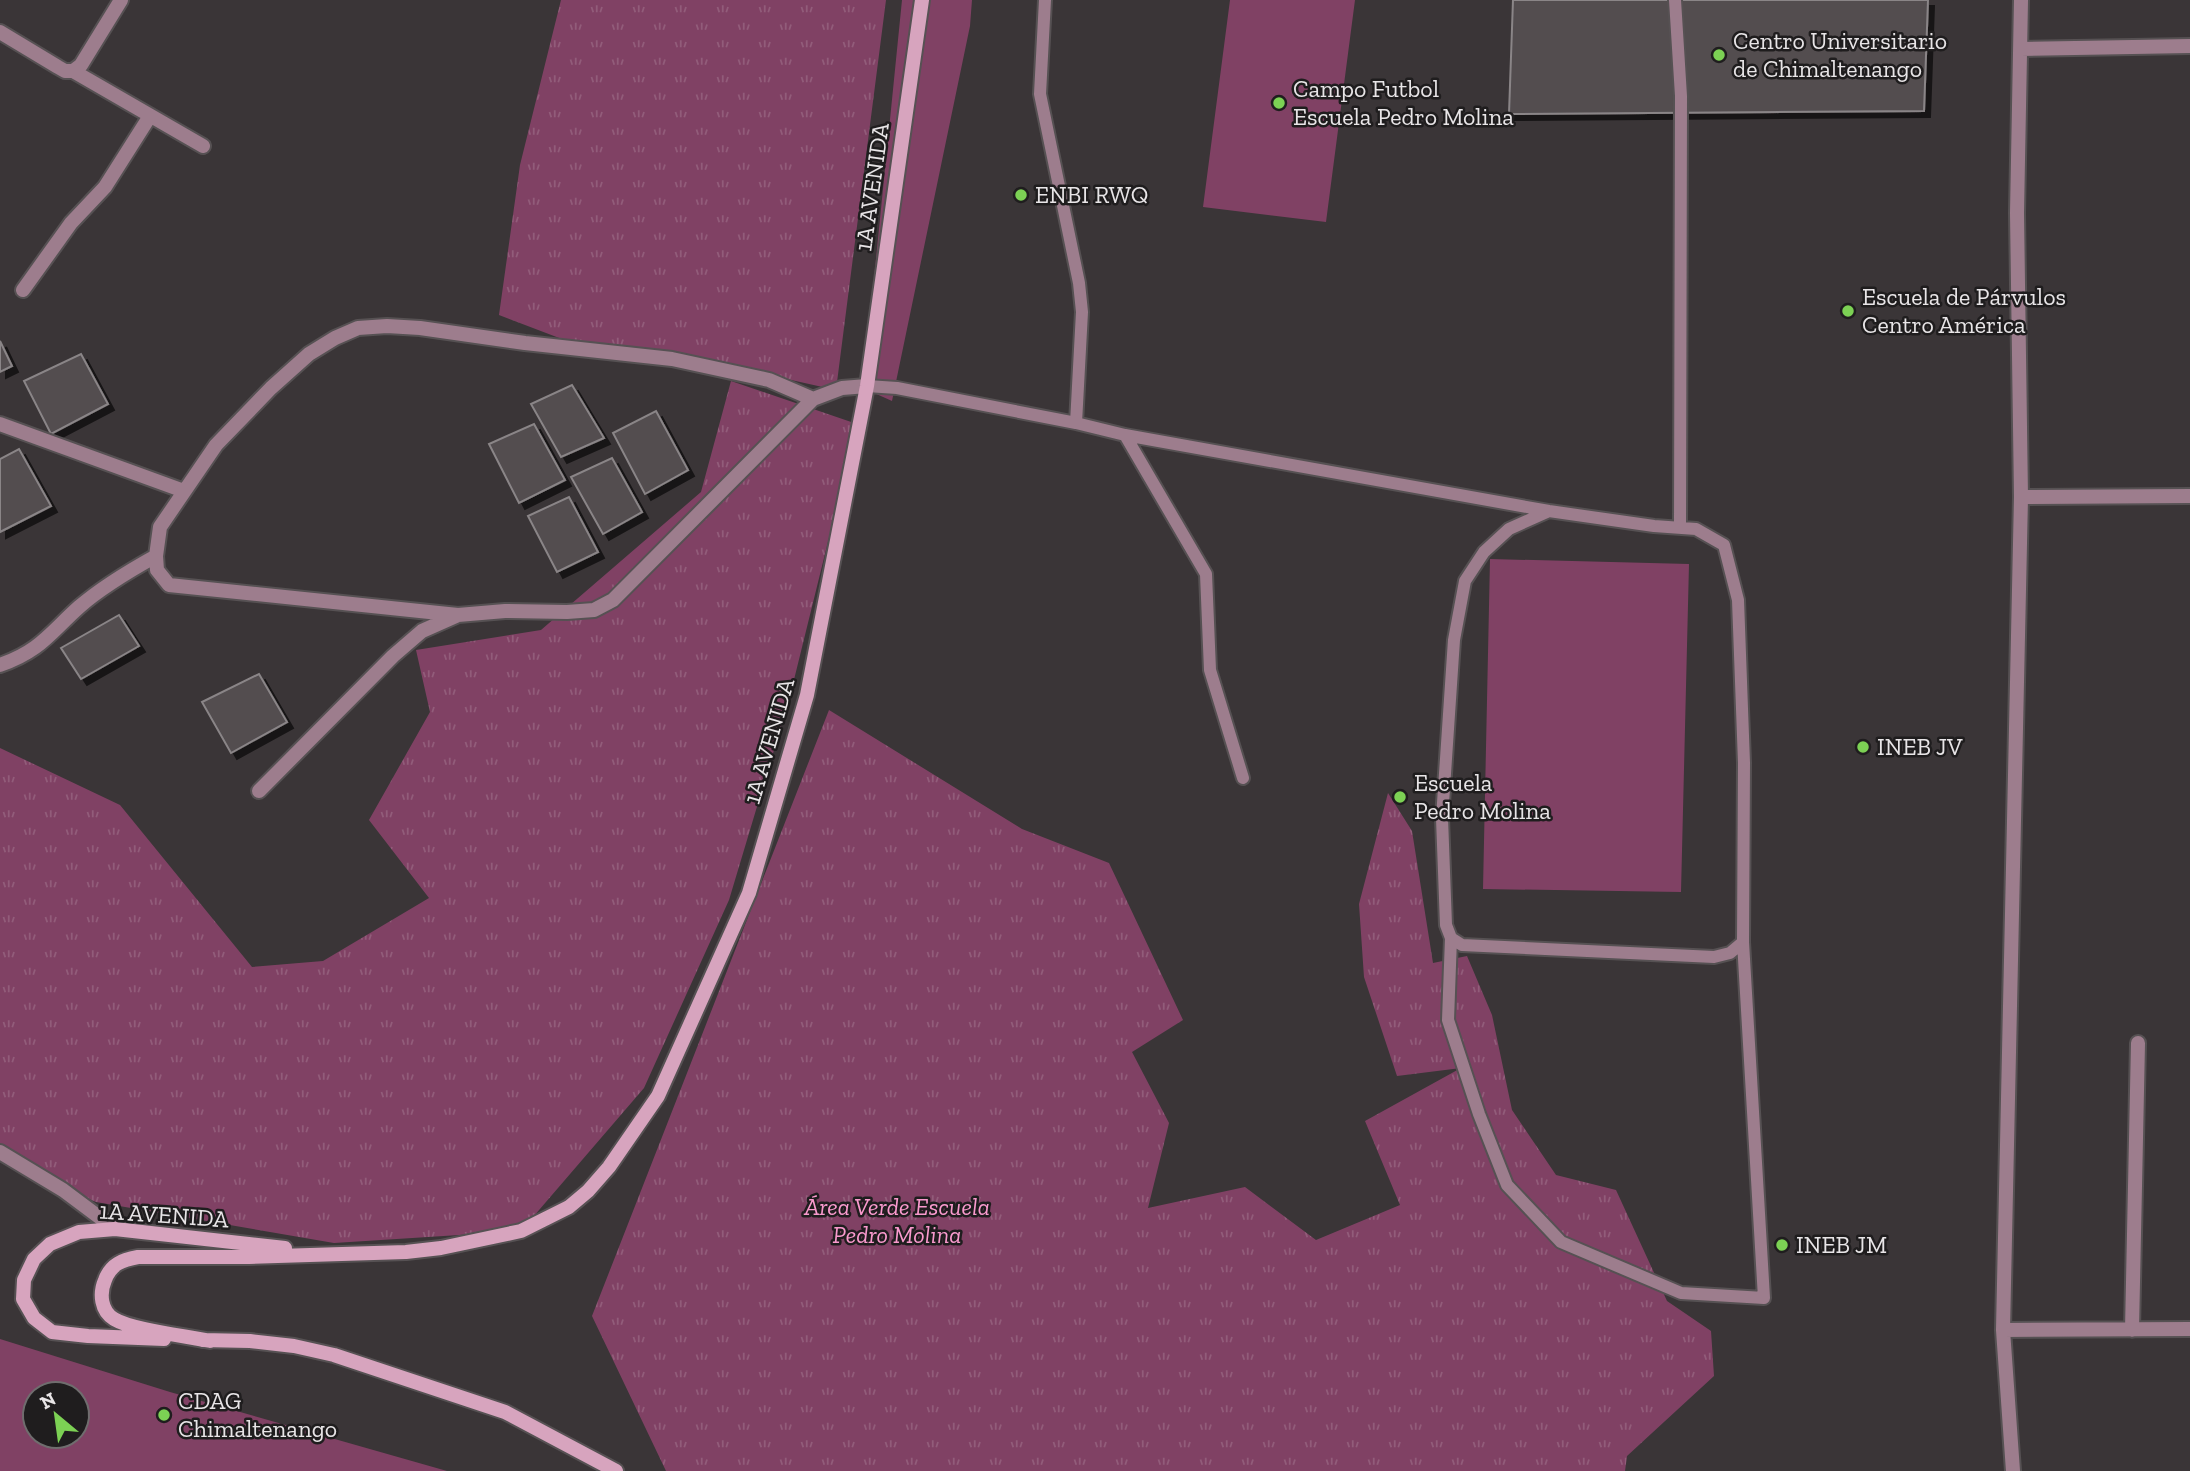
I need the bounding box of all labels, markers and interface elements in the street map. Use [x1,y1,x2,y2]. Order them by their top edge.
place label: Centro Universitario de Chimaltenango [1733,26,1947,83]
marker: Centro Universitario de Chimaltenango [1711,47,1727,63]
place label: Campo Futbol Escuela Pedro Molina [1293,74,1514,131]
marker: Campo Futbol Escuela Pedro Molina [1271,95,1287,111]
street label: 1A AVENIDA [848,120,895,253]
place label: ENBI RWQ [1035,180,1148,209]
marker: ENBI RWQ [1013,187,1029,203]
place label: Escuela de Párvulos Centro América [1862,282,2066,339]
marker: Escuela de Párvulos Centro América [1840,303,1856,319]
street label: 1A AVENIDA [737,674,800,807]
place label: INEB JV [1877,732,1963,761]
marker: INEB JV [1855,739,1871,755]
place label: Escuela Pedro Molina [1414,768,1551,825]
marker: Escuela Pedro Molina [1392,789,1408,805]
park label: Área Verde Escuela Pedro Molina [803,1192,990,1249]
street label: 1A AVENIDA [98,1196,230,1234]
place label: INEB JM [1796,1230,1887,1259]
marker: INEB JM [1774,1237,1790,1253]
north arrow [21,1380,91,1450]
place label: CDAG Chimaltenango [178,1386,337,1443]
text: N [36,1387,60,1414]
marker: CDAG Chimaltenango [156,1407,172,1423]

